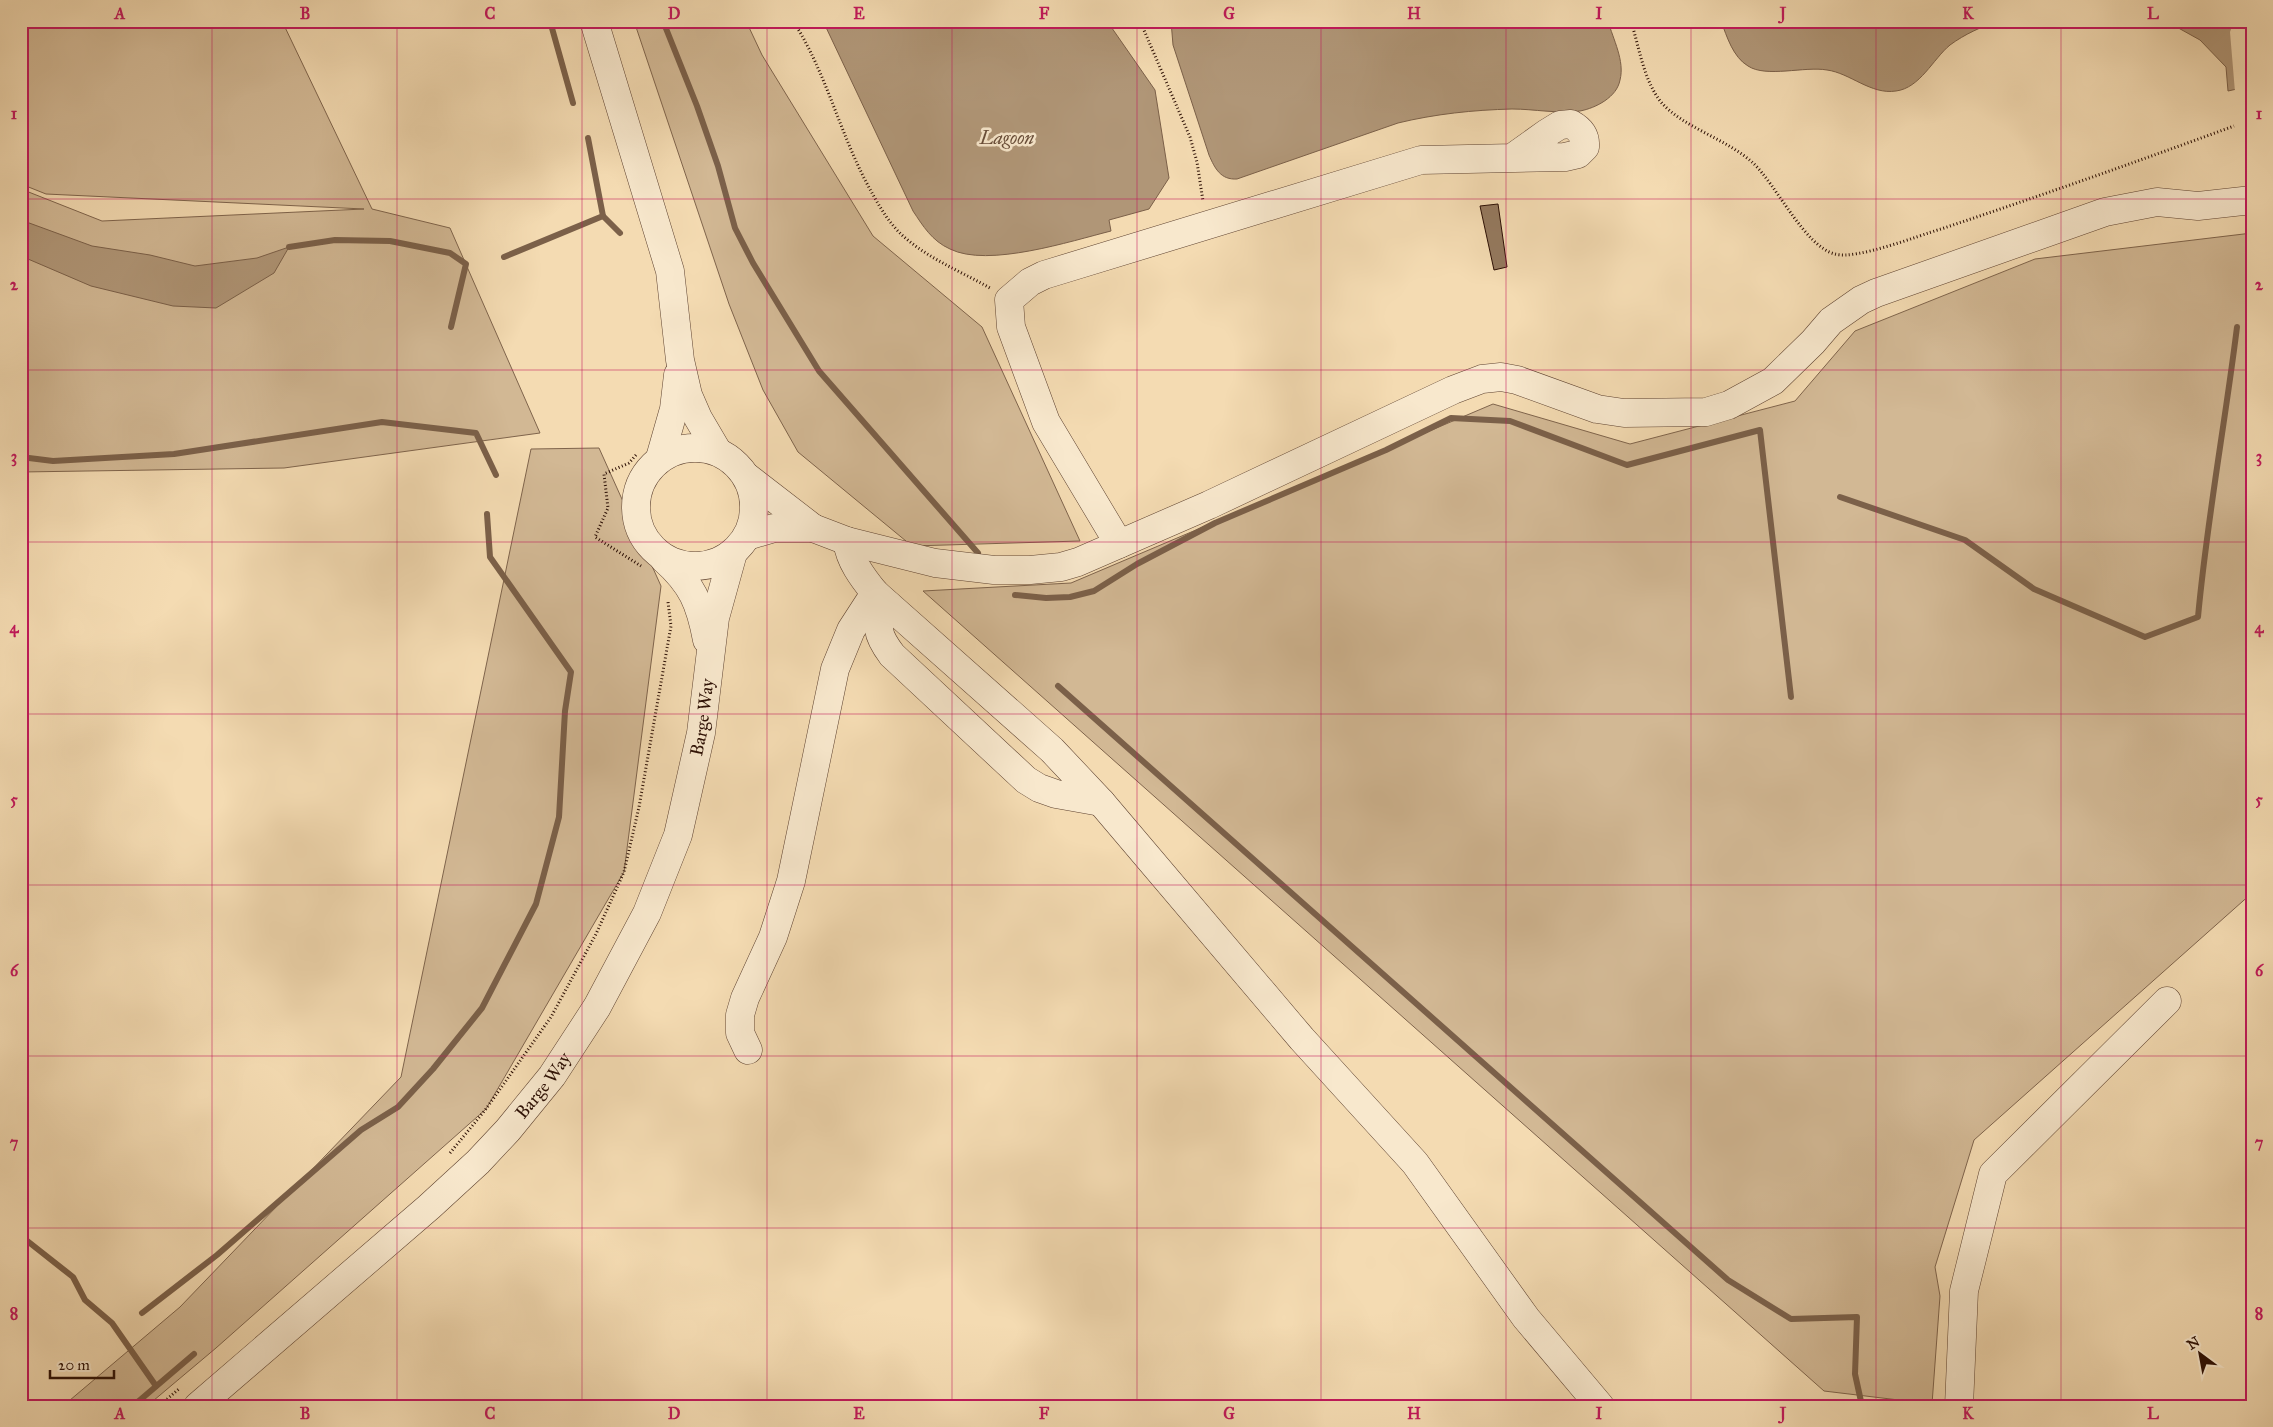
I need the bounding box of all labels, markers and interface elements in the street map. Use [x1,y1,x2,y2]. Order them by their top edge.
text: A [114,4,126,23]
text: B [300,4,310,23]
text: C [485,4,496,23]
text: D [668,4,681,23]
text: E [853,4,865,23]
text: F [1039,4,1050,23]
text: G [1223,4,1235,23]
text: H [1407,4,1421,23]
text: I [1596,4,1603,23]
text: J [1778,4,1787,24]
text: K [1962,4,1974,23]
text: L [2147,4,2159,23]
text: 1 [11,104,18,123]
text: 1 [2256,104,2263,123]
water label: Lagoon [979,126,1034,149]
text: 2 [10,275,19,294]
text: 2 [2255,275,2264,294]
text: 3 [11,447,17,467]
text: 3 [2256,447,2262,467]
text: 4 [10,618,20,638]
text: 4 [2255,618,2265,638]
street label: Barge Way [685,677,719,758]
text: 5 [10,790,18,809]
text: 5 [2255,790,2263,809]
text: 6 [10,961,19,980]
text: 6 [2255,961,2264,980]
street label: Barge Way [511,1048,576,1123]
text: 7 [10,1133,19,1152]
text: 7 [2255,1133,2264,1152]
text: 8 [10,1304,18,1323]
text: 8 [2255,1304,2263,1323]
north arrow [2176,1330,2226,1380]
text: N [2184,1333,2203,1354]
scale bar [50,1347,114,1379]
text: 20 m [58,1356,90,1374]
text: A [114,1404,126,1423]
text: B [300,1404,310,1423]
text: C [485,1404,496,1423]
text: D [668,1404,681,1423]
text: E [853,1404,865,1423]
text: F [1039,1404,1050,1423]
text: G [1223,1404,1235,1423]
text: H [1407,1404,1421,1423]
text: I [1596,1404,1603,1423]
text: J [1778,1404,1787,1424]
text: K [1962,1404,1974,1423]
text: L [2147,1404,2159,1423]

